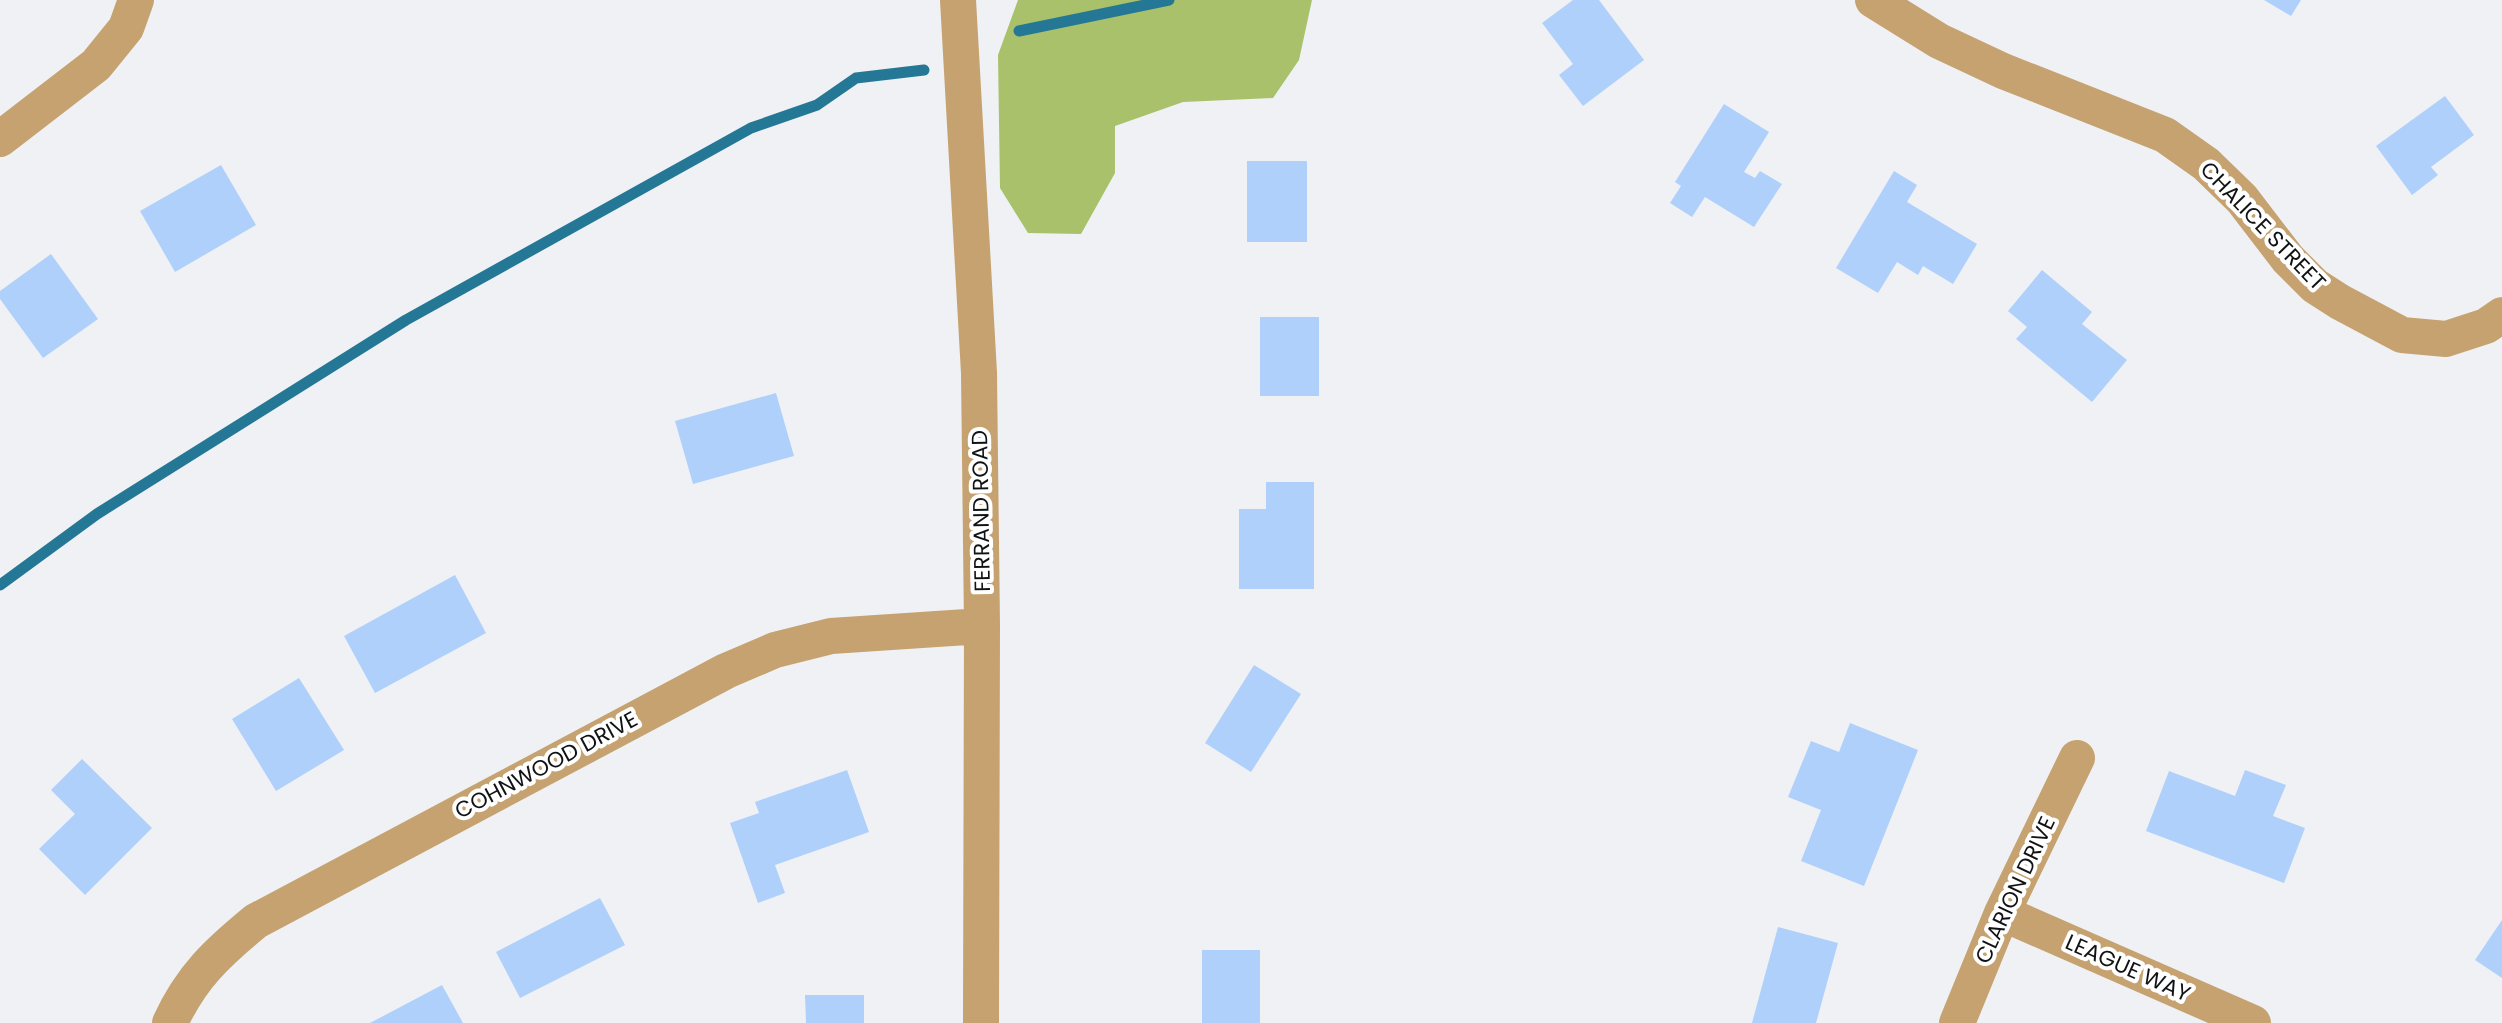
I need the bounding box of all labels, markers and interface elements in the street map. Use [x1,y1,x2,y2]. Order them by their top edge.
street label: CHALICE STREET [2193,155,2333,298]
street label: FERRAND ROAD [964,430,998,592]
street label: COHNWOOD DRIVE [449,704,643,826]
street label: CLARION DRIVE [1967,811,2063,969]
street label: LEAGUE WAY [2061,927,2196,1009]

